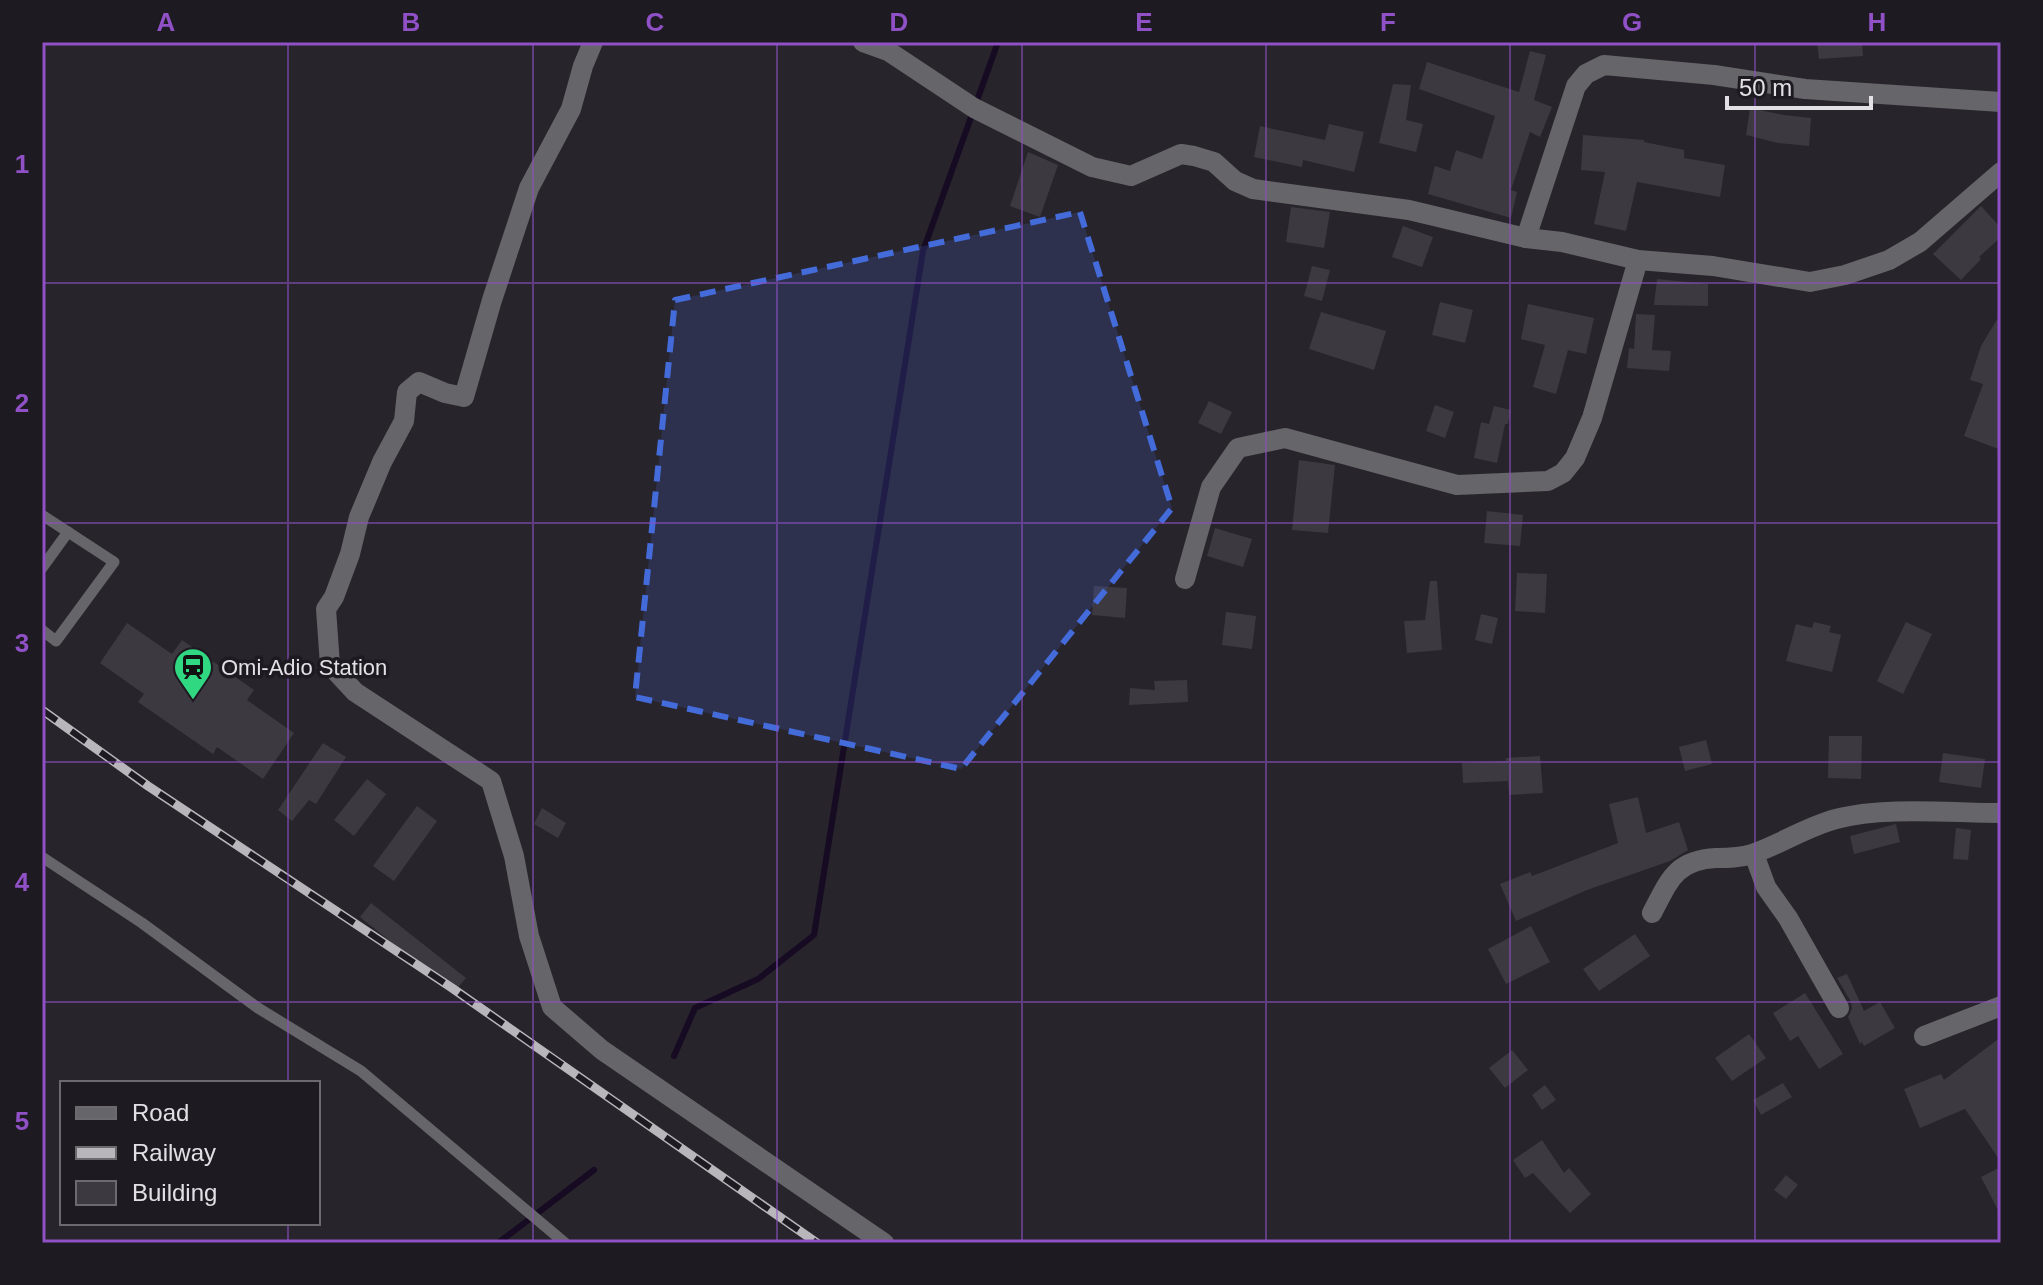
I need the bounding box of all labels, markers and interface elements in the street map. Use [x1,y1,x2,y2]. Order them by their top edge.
text: A [157,7,176,37]
text: B [402,7,420,37]
text: C [646,7,665,37]
text: D [890,7,908,37]
text: E [1135,7,1153,37]
text: F [1380,7,1396,37]
text: G [1622,7,1642,37]
text: H [1868,7,1886,37]
scale bar [1727,60,1871,110]
text: 50 m [1739,74,1792,101]
text: 1 [15,149,29,179]
text: 2 [15,388,29,418]
text: 3 [15,628,29,658]
station icon: Omi-Adio Station [172,646,214,701]
place label: Omi-Adio Station [221,655,387,680]
text: 4 [15,867,30,897]
legend [60,1081,320,1225]
text: Road [132,1099,189,1126]
text: 5 [15,1106,29,1136]
text: Railway [132,1139,216,1166]
text: Building [132,1179,217,1206]

